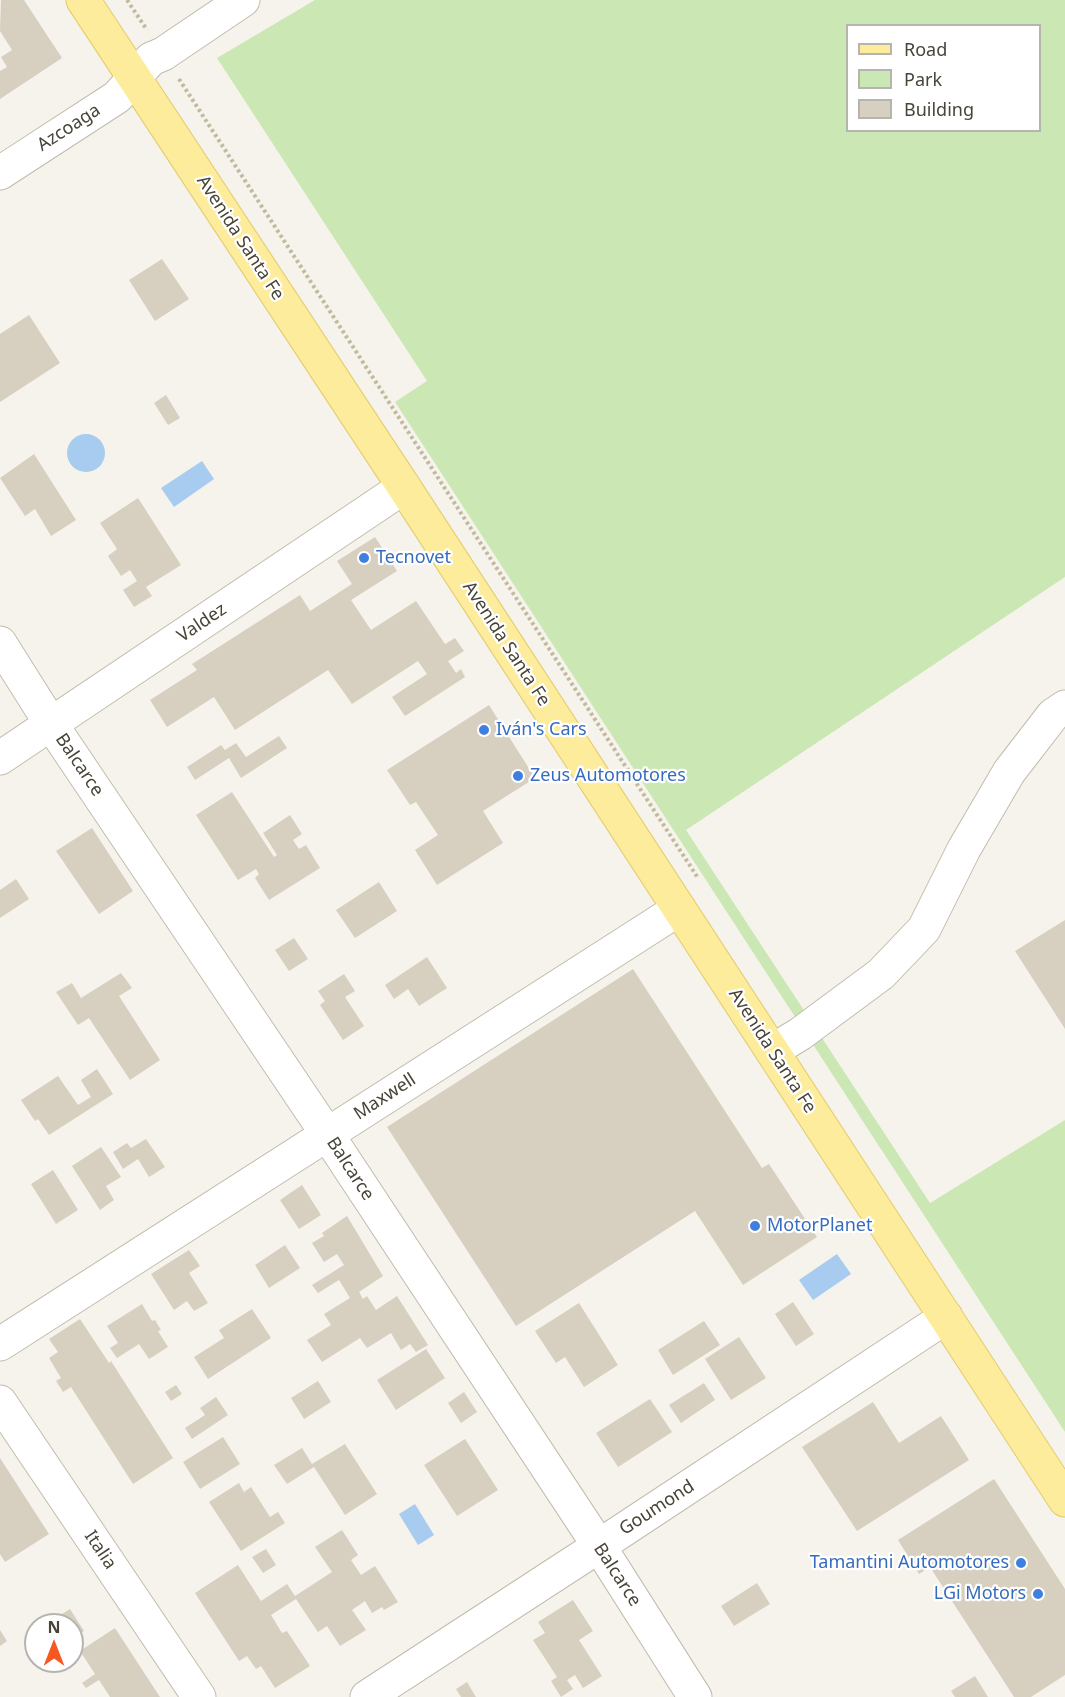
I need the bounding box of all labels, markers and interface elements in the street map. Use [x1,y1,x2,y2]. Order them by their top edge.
legend [846,24,1041,132]
text: Road [904,37,947,61]
text: Park [904,67,942,91]
text: Building [904,97,974,121]
street label: Azcoaga [33,100,105,156]
street label: Avenida Santa Fe [192,172,288,304]
place label: Tecnovet [376,547,451,569]
marker: Tecnovet [357,551,371,565]
street label: Avenida Santa Fe [458,578,554,710]
street label: Valdez [173,599,231,647]
place label: Iván's Cars [496,719,587,741]
marker: Iván's Cars [477,723,491,737]
street label: Balcarce [50,730,108,800]
place label: Zeus Automotores [530,765,686,787]
marker: Zeus Automotores [511,769,525,783]
street label: Avenida Santa Fe [724,985,820,1117]
street label: Maxwell [350,1069,420,1125]
street label: Balcarce [322,1133,378,1205]
place label: MotorPlanet [767,1215,872,1237]
marker: MotorPlanet [748,1219,762,1233]
street label: Goumond [615,1476,699,1540]
street label: Italia [79,1527,121,1573]
street label: Balcarce [589,1539,645,1611]
place label: Tamantini Automotores [810,1552,1009,1574]
marker: Tamantini Automotores [1014,1556,1028,1570]
place label: LGi Motors [934,1583,1026,1605]
marker: LGi Motors [1031,1587,1045,1601]
north arrow [24,1613,84,1673]
text: N [47,1616,61,1638]

